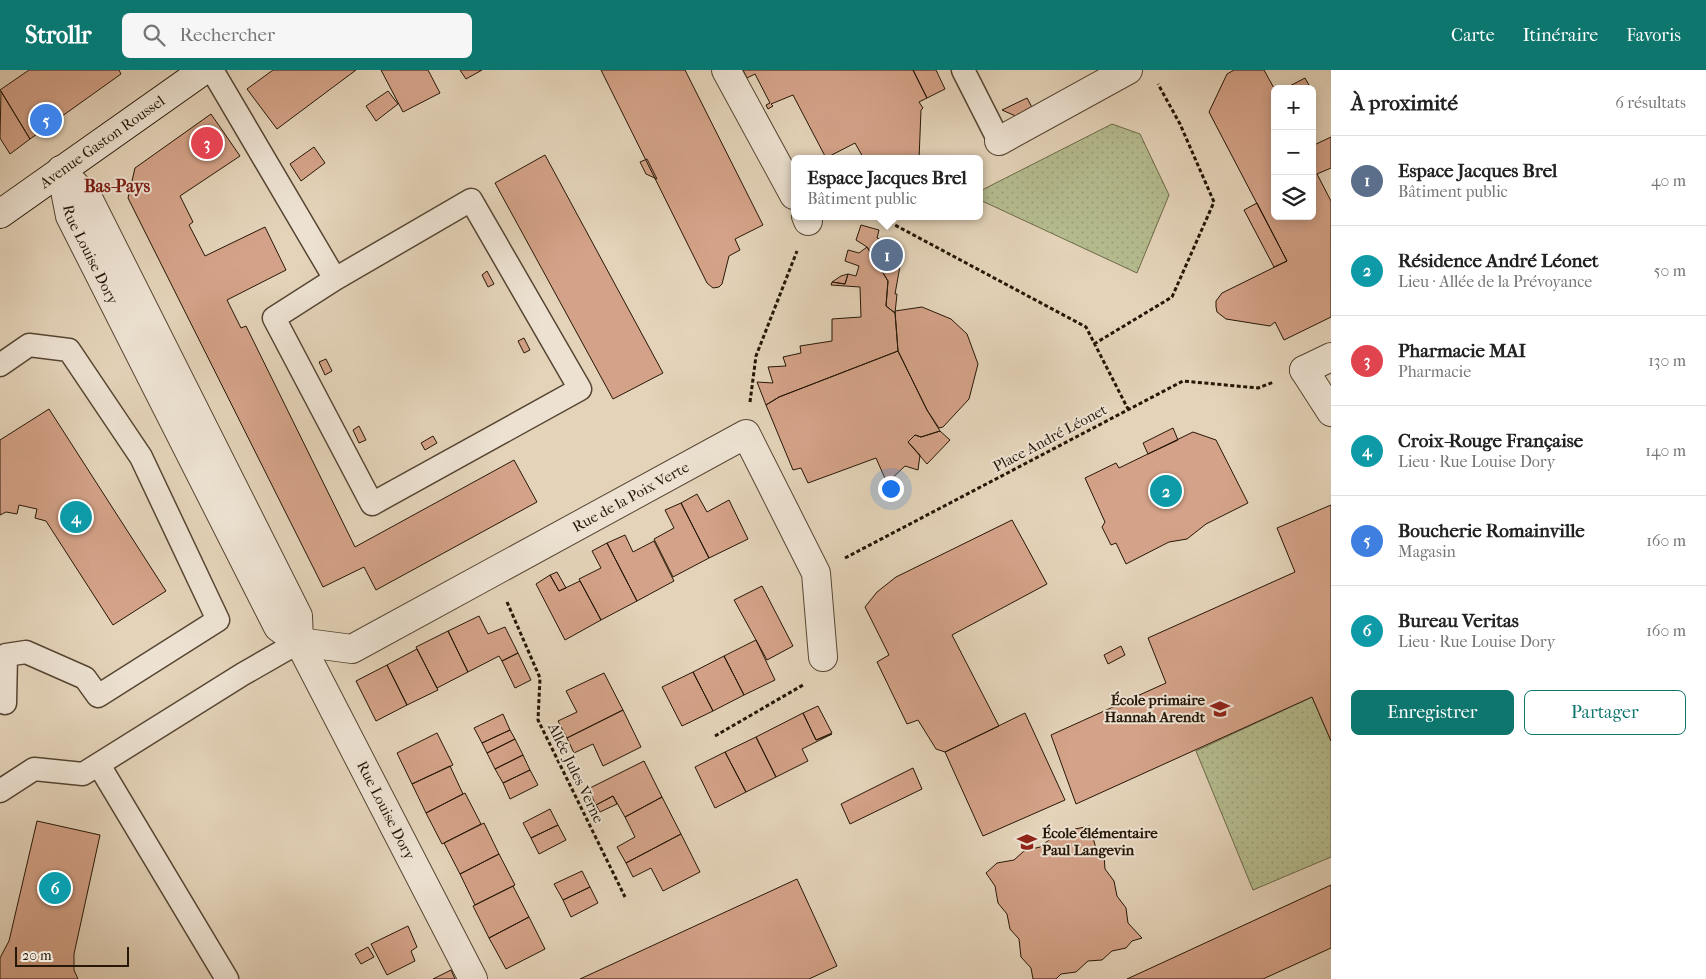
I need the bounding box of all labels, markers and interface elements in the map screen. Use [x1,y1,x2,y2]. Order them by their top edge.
search box [122,13,472,58]
text: Strollr [25,21,92,49]
icon: search [140,21,168,49]
text: Rechercher [180,24,275,46]
text: Carte [1451,25,1495,46]
text: Itinéraire [1523,25,1598,46]
text: Favoris [1626,25,1681,46]
map controls [1271,85,1316,220]
button: + [1271,85,1316,130]
text: À proximité [1351,91,1458,115]
street label: Avenue Gaston Roussel [35,92,168,193]
text: 6 résultats [1615,93,1686,112]
pin: 5 [30,101,62,139]
pin: 3 [191,124,223,162]
button: − [1271,130,1316,175]
popup [791,155,983,220]
text: Espace Jacques Brel [1398,160,1557,182]
text: Espace Jacques Brel [807,167,967,189]
text: 1 [1364,171,1370,190]
text: 40 m [1651,171,1686,190]
button: layers [1271,175,1316,220]
district label: Bas-Pays [84,176,150,197]
text: Bâtiment public [1398,182,1508,201]
text: Bâtiment public [807,189,917,208]
street label: Rue Louise Dory [59,203,123,308]
pin: 1 [871,236,903,274]
text: Résidence André Léonet [1398,250,1599,272]
text: 2 [1363,261,1371,280]
text: 50 m [1654,261,1686,280]
text: Lieu · Allée de la Prévoyance [1398,272,1592,291]
text: Pharmacie MAI [1398,340,1526,362]
text: 3 [1364,351,1370,370]
text: 130 m [1648,351,1686,370]
text: Pharmacie [1398,362,1471,381]
street label: Place André Léonet [990,400,1111,476]
text: Croix-Rouge Française [1398,430,1583,452]
text: 4 [1362,441,1372,460]
text: 140 m [1645,441,1686,460]
text: Lieu · Rue Louise Dory [1398,452,1555,471]
street label: Rue de la Poix Verte [569,458,693,536]
pin: 2 [1150,472,1182,510]
your location [878,476,904,502]
pin: 4 [60,498,92,536]
text: Boucherie Romainville [1398,520,1585,542]
text: 5 [1364,531,1370,550]
text: 160 m [1646,531,1686,550]
text: Magasin [1398,542,1456,561]
text: Bureau Veritas [1398,610,1519,632]
text: 6 [1363,621,1371,640]
text: 160 m [1646,621,1686,640]
text: Lieu · Rue Louise Dory [1398,632,1555,651]
button: Enregistrer [1351,690,1514,735]
button: Partager [1524,690,1686,735]
place label: École primaire Hannah Arendt [1105,691,1206,726]
school or university icon: École primaire Hannah Arendt [1209,698,1231,720]
street label: Allée Jules Verne [544,719,608,826]
street label: Rue Louise Dory [353,758,419,864]
place label: École élémentaire Paul Langevin [1042,824,1158,859]
school or university icon: École élémentaire Paul Langevin [1016,831,1038,853]
pin: 6 [39,869,71,907]
scale bar [15,944,129,967]
text: 20 m [22,947,52,964]

